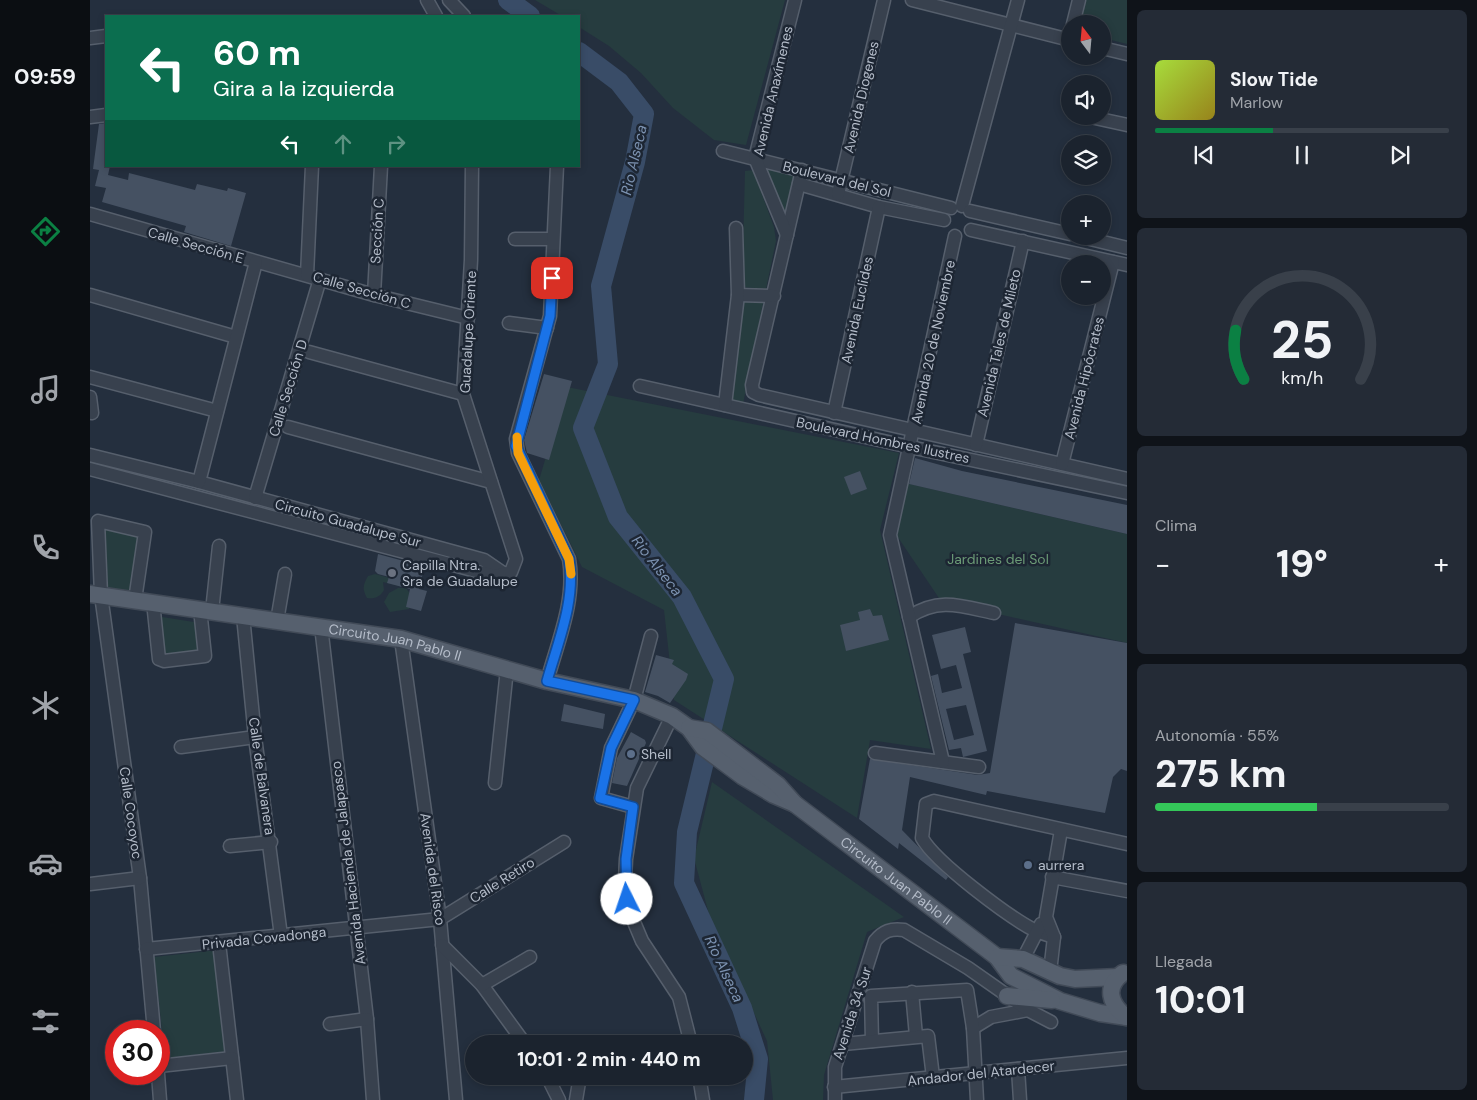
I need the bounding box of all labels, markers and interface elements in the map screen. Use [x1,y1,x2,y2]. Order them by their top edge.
north arrow [1061,15,1111,65]
map controls [1061,15,1111,305]
street label: Avenida Anaxímenes [749,24,797,158]
text: 60 m [213,30,301,76]
icon: left [130,35,195,100]
street label: Avenida Diogenes [839,39,883,155]
text: 09:59 [14,62,76,91]
text: Slow Tide [1230,67,1318,92]
text: Gira a la izquierda [213,74,394,103]
button: sound [1061,75,1111,125]
text: Marlow [1230,92,1283,113]
water label: Rio Alseca [616,123,652,197]
icon: left [276,130,304,158]
icon: ahead [329,130,357,158]
icon: right [382,130,410,158]
button: layers [1061,135,1111,185]
icon: previous [1190,141,1218,169]
icon: pause [1288,141,1316,169]
icon: next [1386,141,1414,169]
street label: Boulevard del Sol [781,157,893,201]
button: + [1061,195,1111,245]
street label: Sección C [366,198,388,264]
icon: directions [28,214,63,249]
street label: Calle Sección E [146,223,246,267]
street label: Avenida Euclides [837,255,877,365]
button: − [1061,255,1111,305]
pin [531,257,573,299]
street label: Avenida 20 de Noviembre [907,258,959,426]
icon: arrive [538,264,566,292]
street label: Calle Sección C [311,267,413,313]
street label: Avenida Tales de Mileto [973,267,1025,419]
street label: Guadalupe Oriente [456,270,480,394]
text: 25 [1271,306,1333,374]
street label: Avenida Hipócrates [1060,315,1108,441]
street label: Calle Sección D [265,337,311,439]
text: km/h [1281,366,1323,390]
icon: music [28,372,63,407]
street label: Boulevard Hombres Ilustres [795,413,971,467]
street label: Circuito Guadalupe Sur [273,495,423,551]
text: Clima [1155,515,1197,536]
icon: phone [28,530,63,565]
water label: Rio Alseca [627,532,687,600]
text: 19° [1276,539,1328,589]
text: − [1155,546,1170,583]
text: + [1434,546,1449,583]
park label: Jardines del Sol [947,550,1049,568]
place label: Capilla Ntra. Sra de Guadalupe [402,556,518,590]
marker: Capilla Ntra. Sra de Guadalupe [386,567,398,579]
street label: Circuito Juan Pablo II [327,620,464,665]
icon: climate [28,688,63,723]
street label: Calle de Balvanera [245,716,279,836]
text: Autonomía · 55% [1155,725,1279,746]
place label: Shell [641,745,671,763]
marker: Shell [625,748,637,760]
text: 275 km [1155,749,1286,799]
street label: Avenida Hacienda de Jalapasco [327,760,369,966]
street label: Calle Cocoyoc [116,766,146,860]
street label: Avenida del Risco [416,811,450,927]
street label: Circuito Juan Pablo II [837,833,956,929]
icon: car [28,846,63,881]
street label: Calle Retiro [466,853,538,907]
place label: aurrera [1038,856,1084,874]
marker: aurrera [1022,859,1034,871]
position arrow [600,872,652,924]
street label: Privada Covadonga [201,923,327,953]
water label: Rio Alseca [700,932,748,1006]
text: Llegada [1155,951,1212,972]
street label: Avenida 34 Sur [828,964,876,1062]
text: 10:01 [1155,975,1246,1025]
icon: filters [28,1004,63,1039]
speed limit sign: 30 [105,1020,170,1085]
text: 10:01 · 2 min · 440 m [517,1047,701,1072]
street label: Andador del Atardecer [907,1056,1055,1090]

